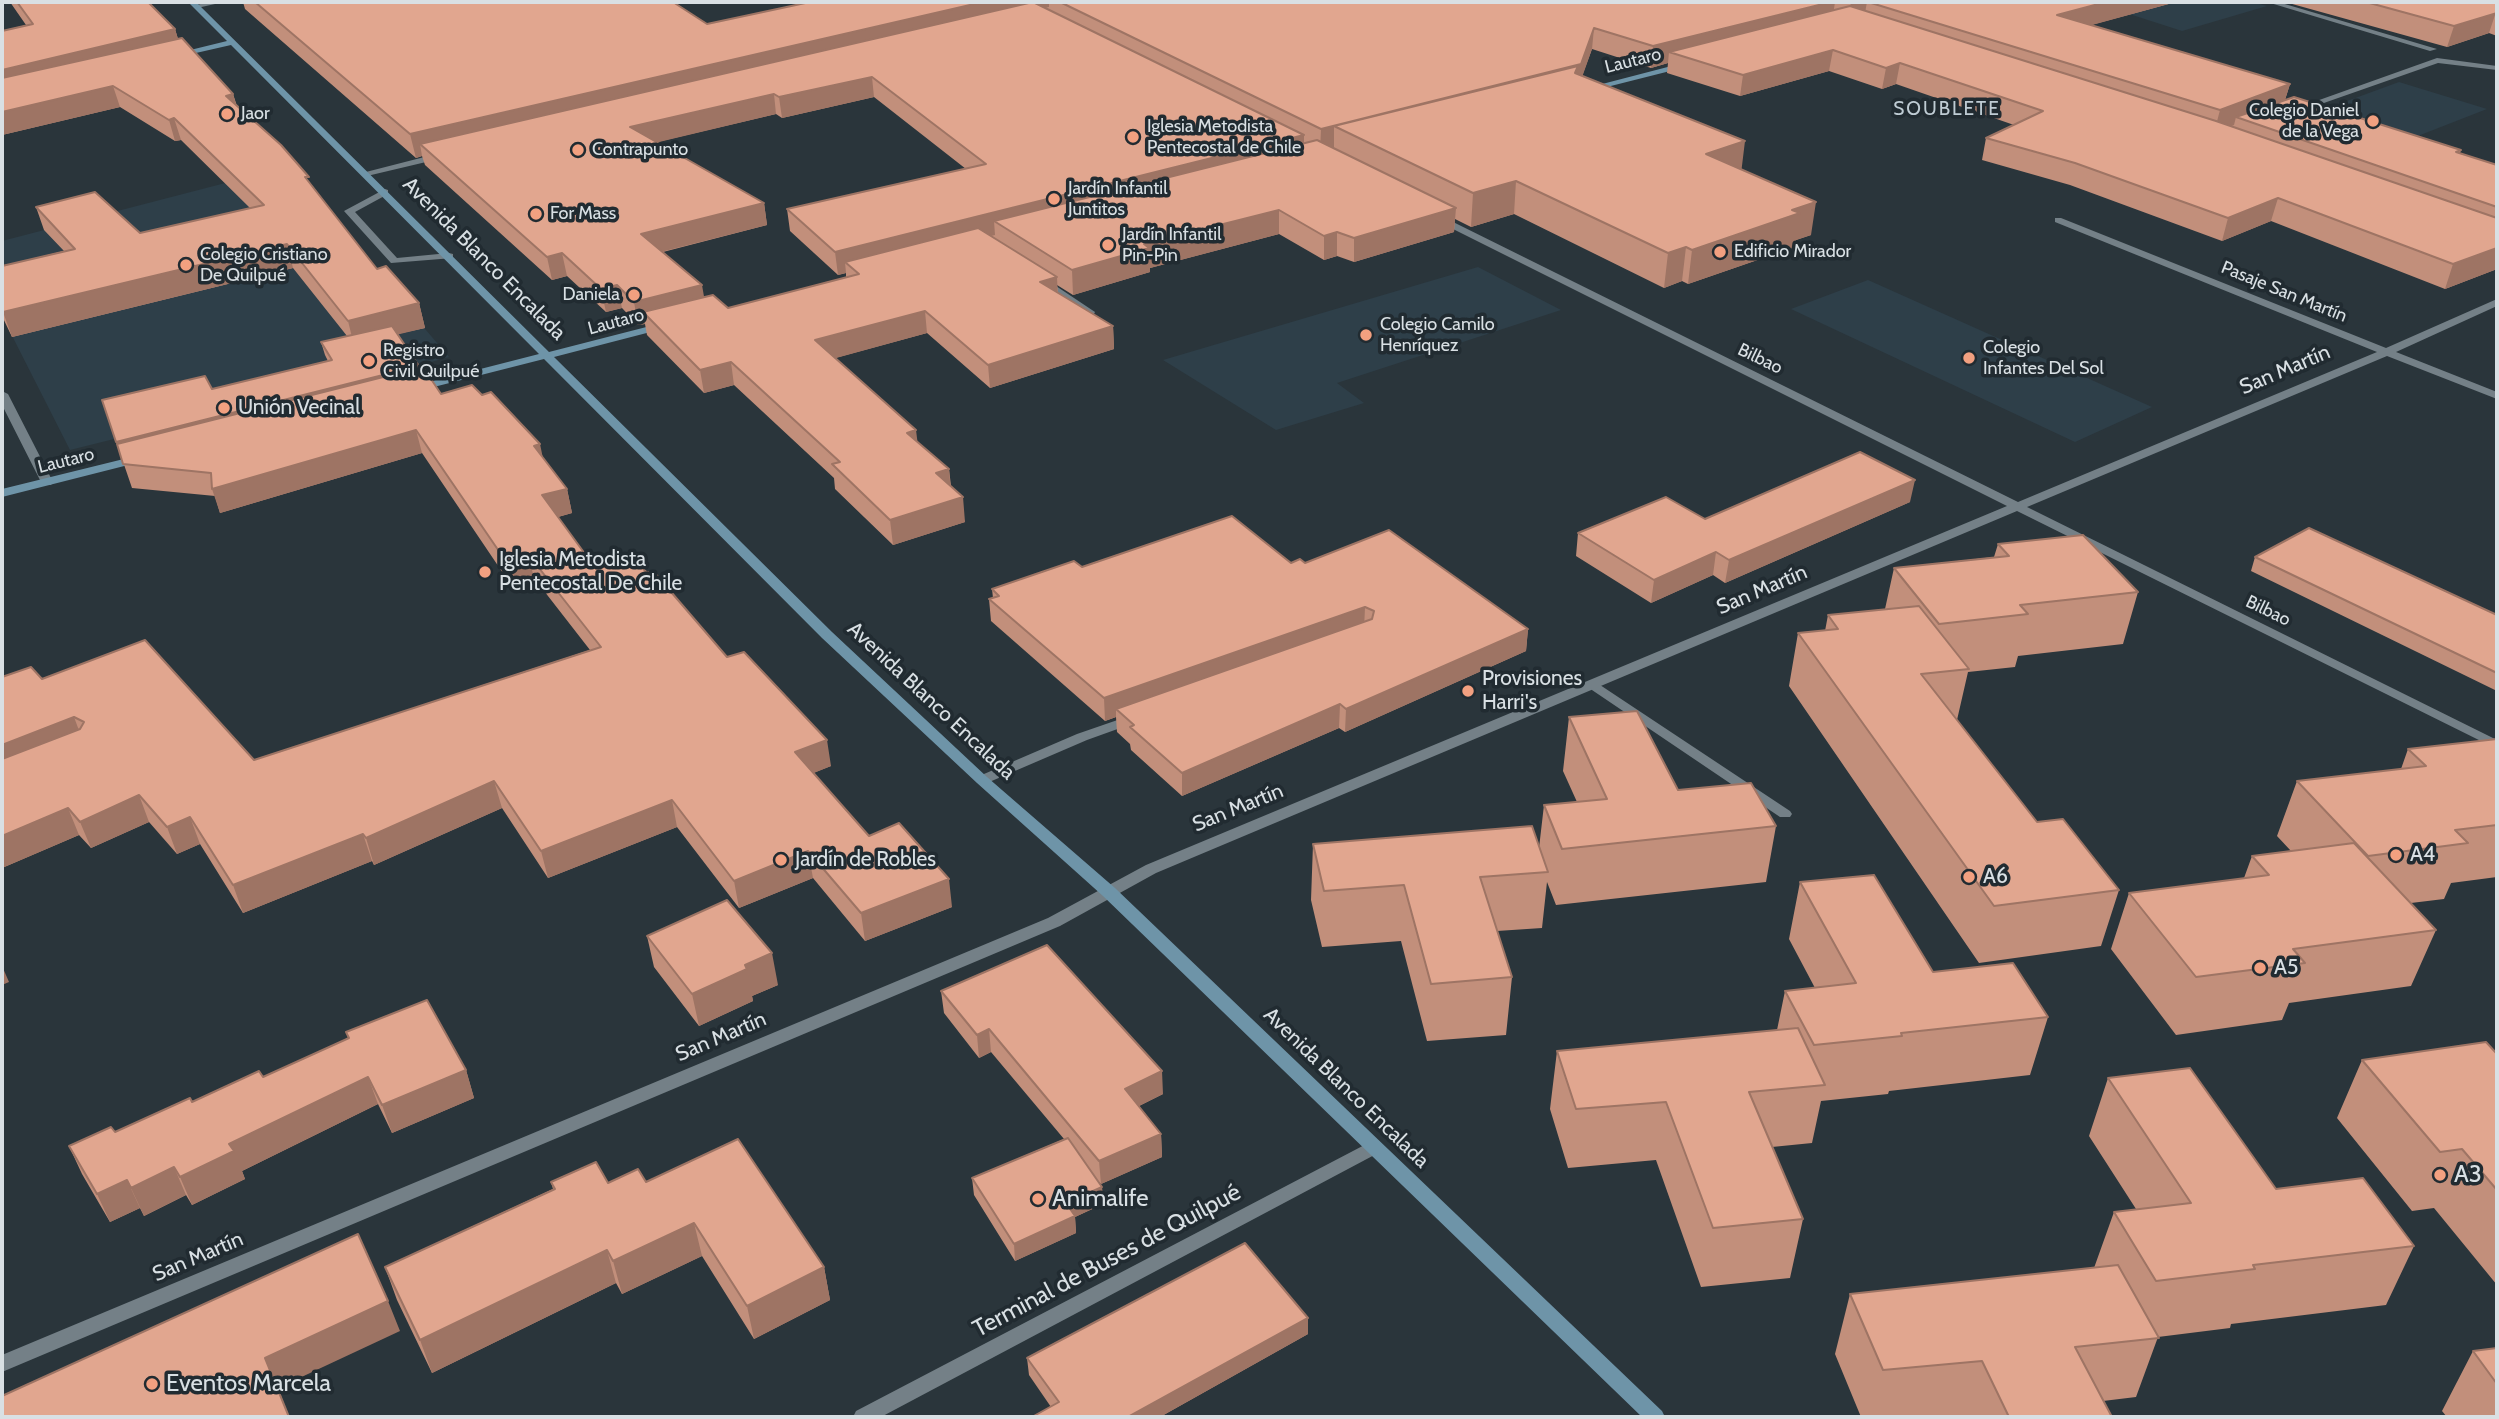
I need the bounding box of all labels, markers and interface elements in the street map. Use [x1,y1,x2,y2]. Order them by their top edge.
street label: Lautaro [1603,44,1663,78]
district label: SOUBLETE [1894,98,2000,120]
place label: Colegio Daniel de la Vega [2249,100,2359,142]
place label: Jaor [241,103,270,125]
marker: Jaor [219,106,235,122]
marker: Colegio Daniel de la Vega [2365,113,2381,129]
place label: Iglesia Metodista Pentecostal de Chile [1147,116,1301,158]
marker: Iglesia Metodista Pentecostal de Chile [1125,129,1141,145]
place label: Contrapunto [592,139,688,161]
marker: Contrapunto [570,142,586,158]
street label: Avenida Blanco Encalada [397,172,571,346]
place label: Jardín Infantil Juntitos [1068,178,1167,220]
marker: Jardín Infantil Juntitos [1046,191,1062,207]
place label: For Mass [550,203,616,225]
marker: For Mass [528,206,544,222]
place label: Jardín Infantil Pin-Pin [1122,224,1221,266]
marker: Jardín Infantil Pin-Pin [1100,237,1116,253]
place label: Edificio Mirador [1734,241,1851,263]
place label: Colegio Cristiano De Quilpué [200,244,328,286]
marker: Edificio Mirador [1712,244,1728,260]
marker: Colegio Cristiano De Quilpué [178,257,194,273]
street label: Pasaje San Martín [2218,257,2350,327]
place label: Daniela [562,284,620,306]
marker: Daniela [626,287,642,303]
street label: Lautaro [586,304,646,340]
place label: Colegio Camilo Henríquez [1380,314,1495,356]
marker: Colegio Camilo Henríquez [1358,327,1374,343]
place label: Colegio Infantes Del Sol [1983,337,2104,380]
street label: Bilbao [1734,339,1786,379]
place label: Registro Civil Quilpué [383,340,479,382]
street label: San Martín [2236,340,2334,400]
marker: Colegio Infantes Del Sol [1961,350,1977,366]
marker: Registro Civil Quilpué [361,353,377,369]
place label: Unión Vecinal [238,395,360,421]
marker: Unión Vecinal [216,400,232,416]
street label: Lautaro [36,444,96,478]
place label: Iglesia Metodista Pentecostal De Chile [499,547,682,597]
street label: San Martín [1713,560,1811,620]
marker: Iglesia Metodista Pentecostal De Chile [477,564,493,580]
street label: Bilbao [2242,591,2294,631]
street label: Avenida Blanco Encalada [842,617,1020,785]
place label: Provisiones Harri's [1482,666,1582,716]
marker: Provisiones Harri's [1460,683,1476,699]
street label: San Martín [1189,778,1287,838]
place label: A4 [2410,842,2435,868]
place label: Jardín de Robles [795,847,936,873]
marker: A4 [2388,847,2404,863]
marker: Jardín de Robles [773,852,789,868]
place label: A6 [1983,864,2008,890]
marker: A6 [1961,869,1977,885]
place label: A5 [2274,955,2298,981]
marker: A5 [2252,960,2268,976]
street label: Avenida Blanco Encalada [1258,1002,1434,1174]
street label: San Martín [672,1007,770,1067]
place label: A3 [2454,1161,2482,1189]
marker: A3 [2432,1167,2448,1183]
street label: Terminal de Buses de Quilpué [968,1178,1246,1344]
place label: Animalife [1052,1185,1149,1213]
marker: Animalife [1030,1191,1046,1207]
street label: San Martín [149,1227,247,1287]
place label: Eventos Marcela [166,1370,331,1398]
marker: Eventos Marcela [144,1376,160,1392]

